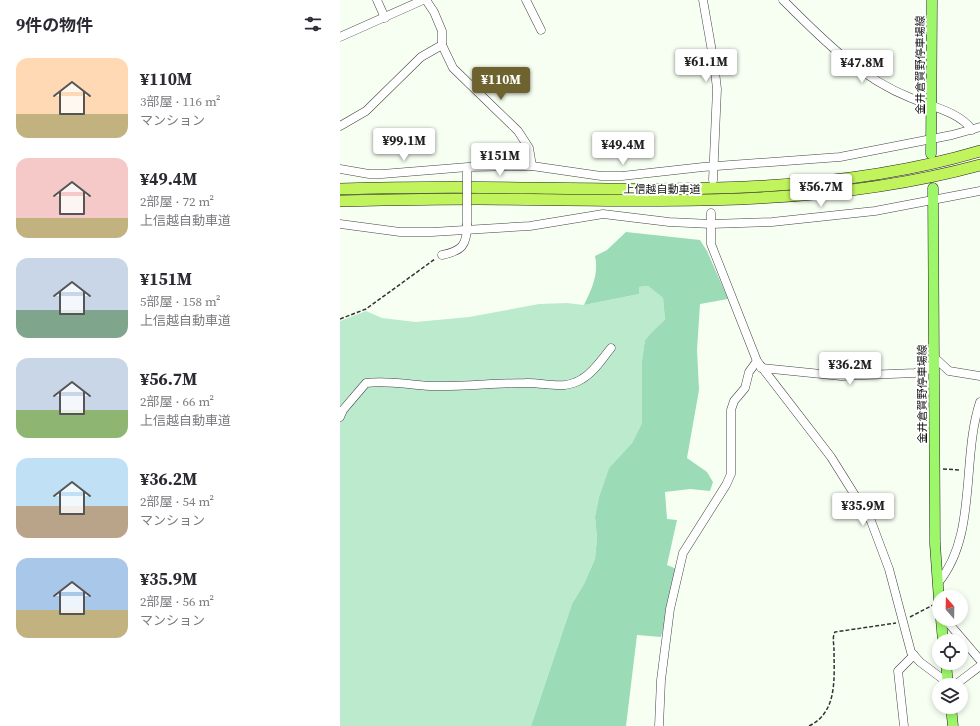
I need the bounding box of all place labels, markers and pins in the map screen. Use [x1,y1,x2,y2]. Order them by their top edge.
pin: ¥61.1M [673,49,739,83]
pin: ¥47.8M [829,50,895,84]
pin: ¥110M [473,67,529,101]
pin: ¥99.1M [371,128,437,162]
pin: ¥49.4M [590,132,656,166]
pin: ¥151M [472,143,528,177]
pin: ¥56.7M [788,174,854,208]
pin: ¥36.2M [817,352,883,386]
pin: ¥35.9M [830,493,896,527]

